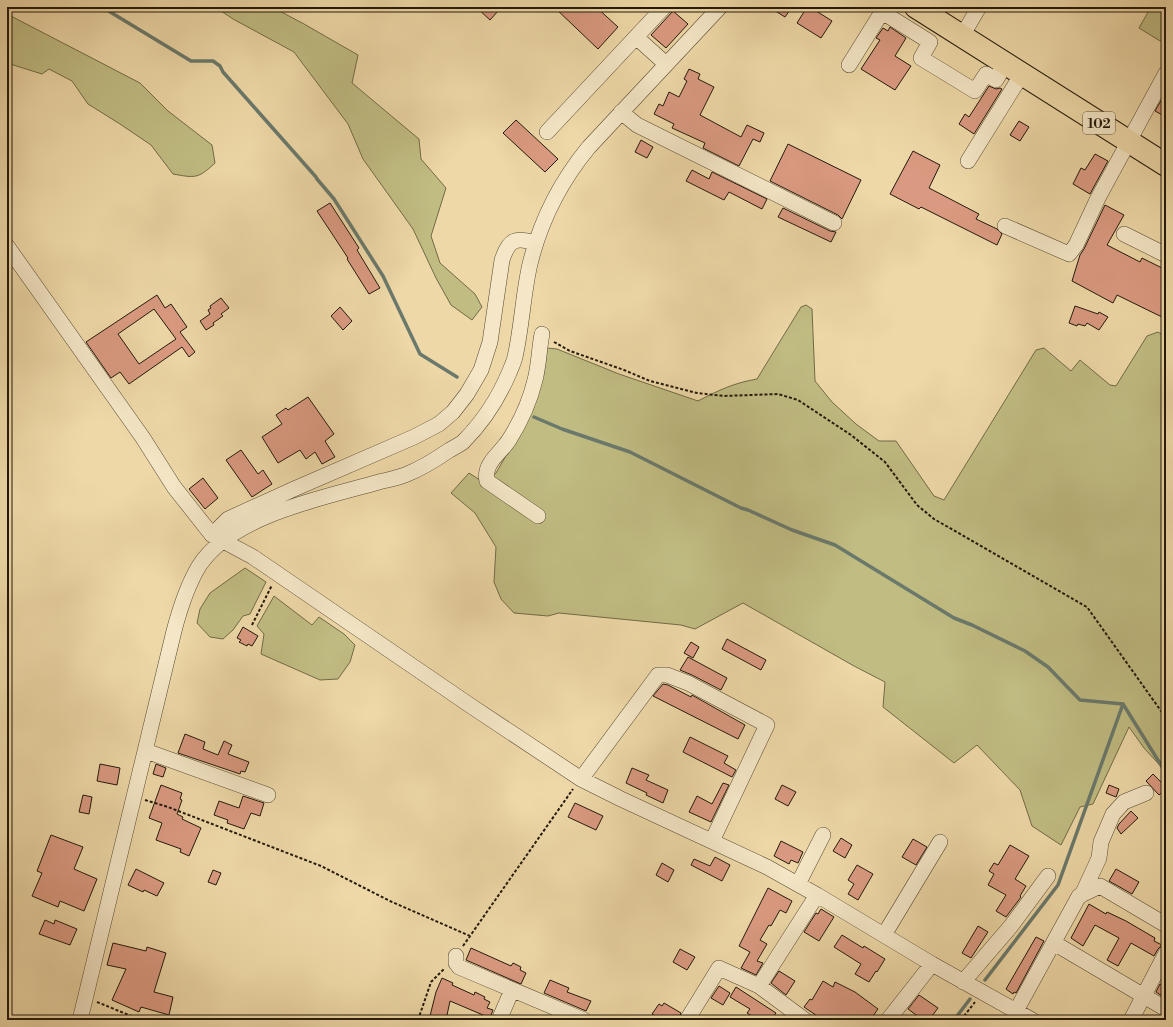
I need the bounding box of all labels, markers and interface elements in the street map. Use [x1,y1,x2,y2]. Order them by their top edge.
road number: 102 [1083,112,1115,134]

